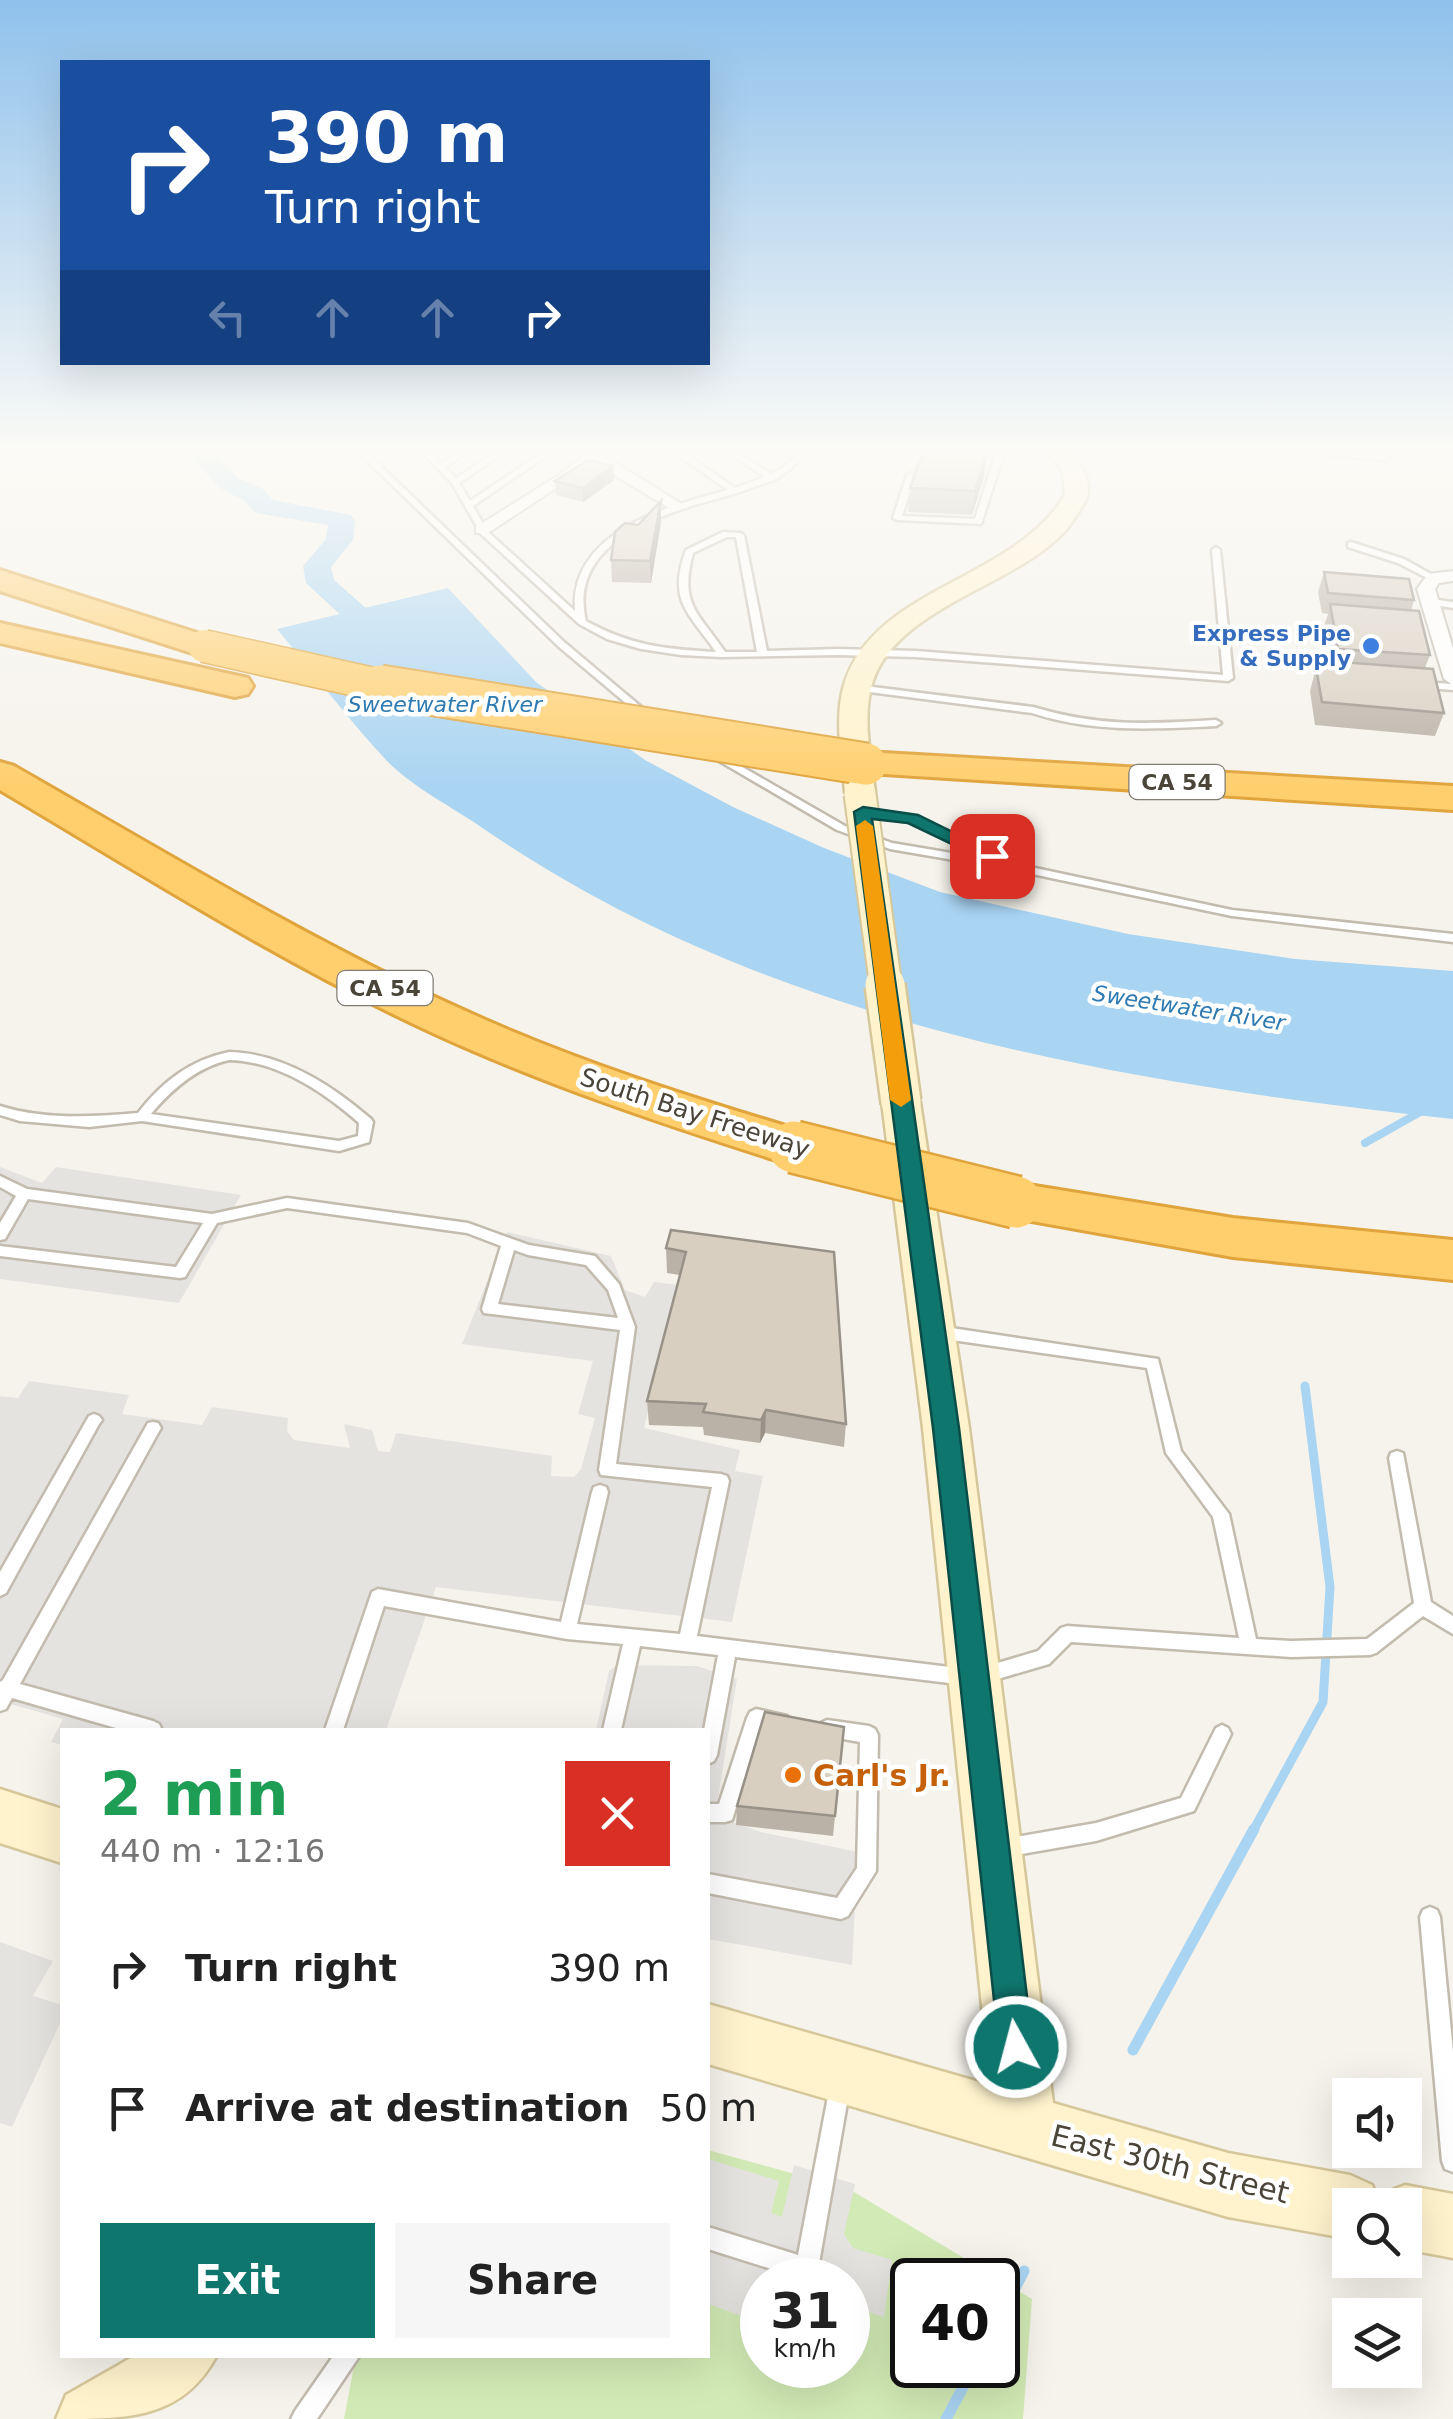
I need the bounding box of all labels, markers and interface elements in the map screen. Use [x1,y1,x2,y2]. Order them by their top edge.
text: 390 m [265,97,508,179]
icon: right [100,100,230,230]
text: Turn right [265,181,480,234]
icon: left [200,290,255,345]
icon: ahead [305,290,360,345]
icon: ahead [410,290,465,345]
icon: right [515,290,570,345]
place label: Express Pipe & Supply [1192,621,1351,671]
marker: Express Pipe & Supply [1360,635,1382,657]
water label: Sweetwater River [348,692,544,717]
road number: CA 54 [1130,765,1224,799]
pin [950,814,1035,899]
icon: arrive [965,829,1020,884]
road number: CA 54 [338,971,432,1005]
water label: Sweetwater River [1091,980,1289,1036]
street label: South Bay Freeway [577,1062,814,1164]
place label: Carl's Jr. [813,1758,951,1793]
text: 2 min [100,1759,288,1829]
button: close [565,1761,670,1866]
marker: Carl's Jr. [782,1764,804,1786]
text: 440 m · 12:16 [100,1832,325,1870]
icon: right [100,1941,155,1996]
text: Turn right [185,1946,397,1990]
text: 390 m [548,1946,670,1990]
position arrow [964,1995,1068,2099]
map controls [1332,2078,1422,2388]
button: sound [1332,2078,1422,2168]
icon: arrive [100,2081,155,2136]
text: Arrive at destination [185,2086,630,2130]
text: 50 m [660,2086,757,2130]
street label: East 30th Street [1047,2118,1293,2211]
button: search [1332,2188,1422,2278]
button: Exit [100,2223,375,2338]
button: Share [395,2223,670,2338]
speed limit sign: 40 [890,2258,1020,2388]
text: 31 [770,2282,840,2340]
button: layers [1332,2298,1422,2388]
text: km/h [773,2334,837,2363]

